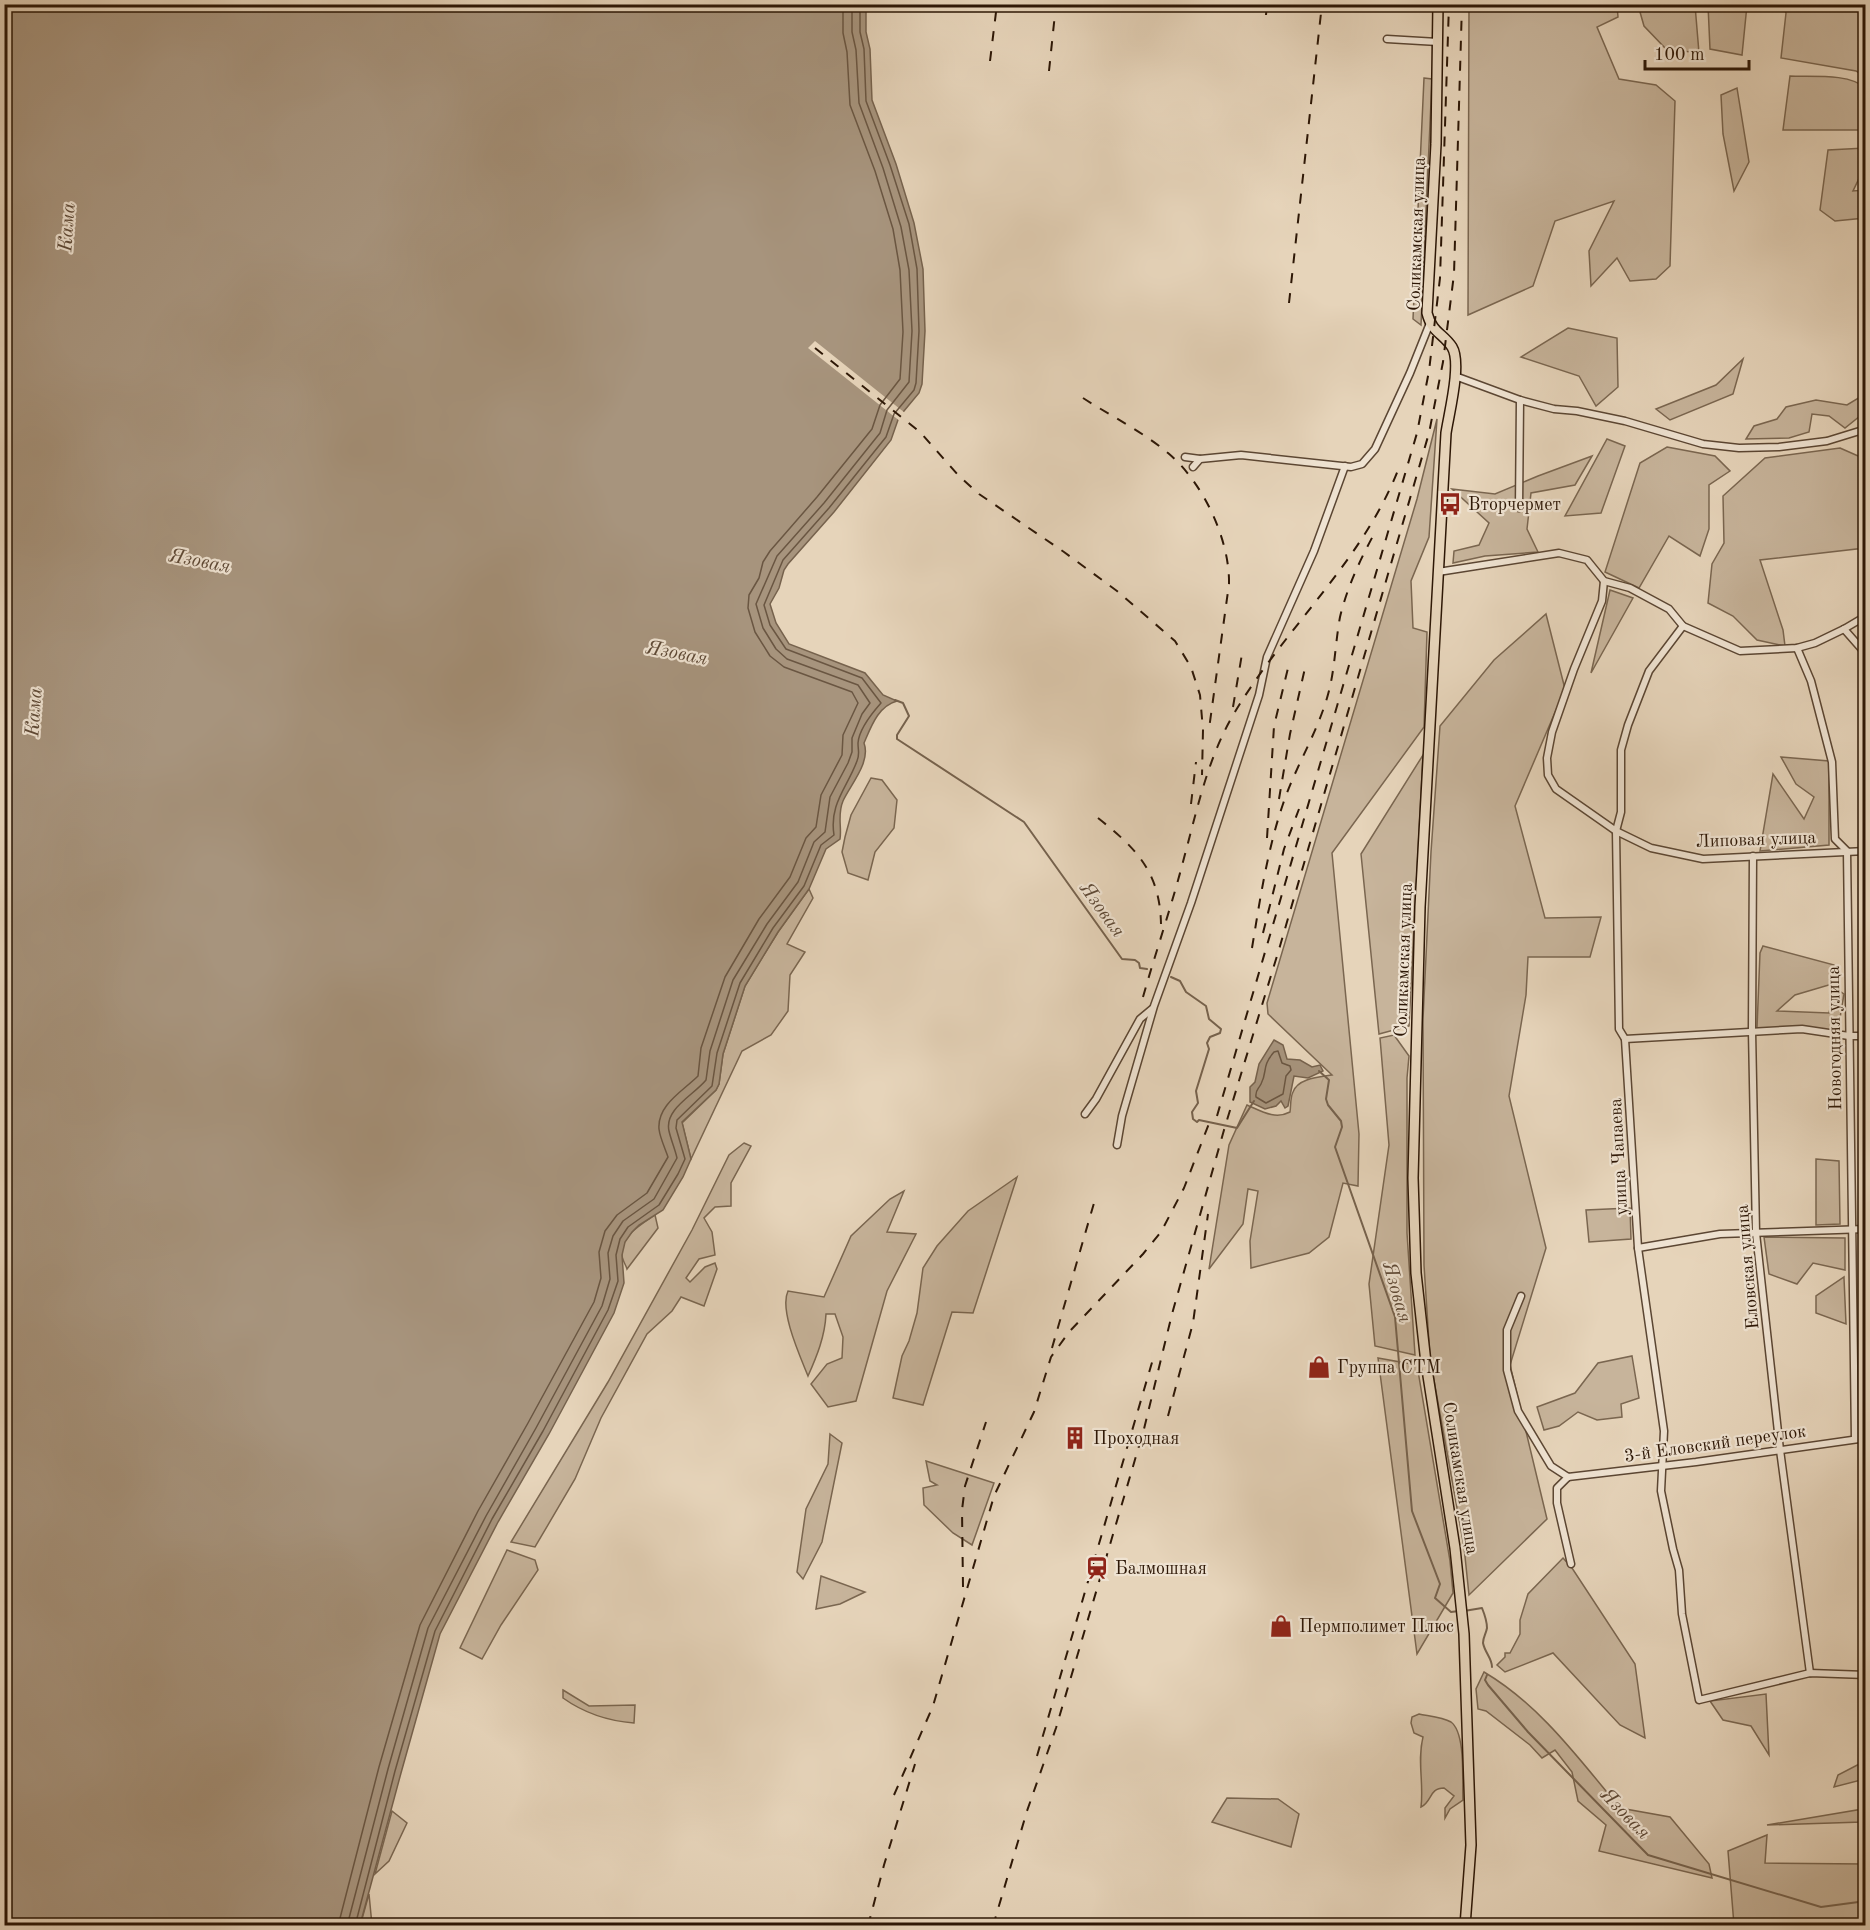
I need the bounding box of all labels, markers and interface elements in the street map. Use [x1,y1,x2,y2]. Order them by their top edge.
scale bar [1645,33,1748,71]
text: 100 m [1654,46,1705,64]
street label: Соликамская улица [1405,157,1429,311]
water label: Кама [56,202,80,253]
bus stop icon: Вторчермет [1437,491,1463,517]
place label: Вторчермет [1468,496,1561,514]
water label: Язовая [167,546,232,578]
water label: Язовая [644,638,709,670]
water label: Кама [23,687,47,738]
street label: Липовая улица [1696,829,1817,851]
water label: Язовая [1075,879,1128,942]
street label: Соликамская улица [1392,883,1416,1037]
street label: Новогодняя улица [1825,965,1845,1110]
street label: улица Чапаева [1607,1098,1631,1216]
street label: Еловская улица [1734,1204,1762,1330]
water label: Язовая [1378,1260,1414,1326]
shop icon: Группа СТМ [1306,1354,1332,1380]
place label: Группа СТМ [1337,1359,1441,1377]
street label: Соликамская улица [1439,1401,1481,1556]
street label: 3-й Еловский переулок [1623,1422,1807,1466]
building icon: Проходная [1062,1425,1088,1451]
place label: Проходная [1093,1430,1179,1448]
station icon: Балмошная [1084,1555,1110,1581]
place label: Балмошная [1115,1560,1207,1578]
shop icon: Пермполимет Плюс [1268,1613,1294,1639]
place label: Пермполимет Плюс [1299,1618,1454,1636]
water label: Язовая [1596,1785,1654,1844]

